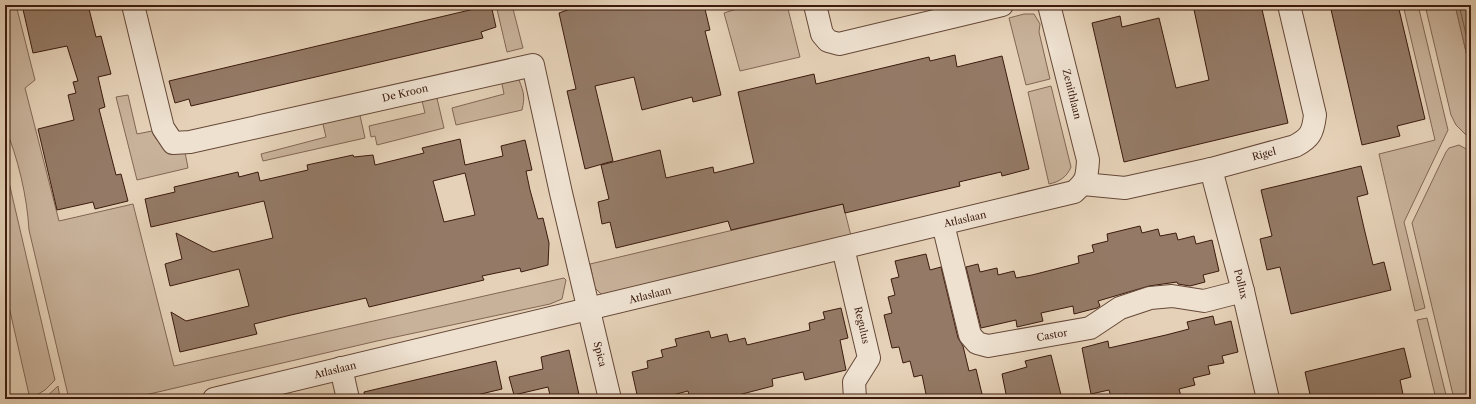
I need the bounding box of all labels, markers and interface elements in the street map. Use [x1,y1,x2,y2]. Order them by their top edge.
street label: Zenithlaan [1059,68,1085,121]
street label: De Kroon [381,81,430,105]
street label: Rigel [1251,145,1277,163]
street label: Atlaslaan [942,208,988,230]
street label: Pollux [1231,268,1251,300]
street label: Atlaslaan [626,283,673,307]
street label: Regulus [851,305,873,345]
street label: Castor [1036,326,1069,344]
street label: Spica [591,340,610,369]
street label: Atlaslaan [311,358,358,382]

